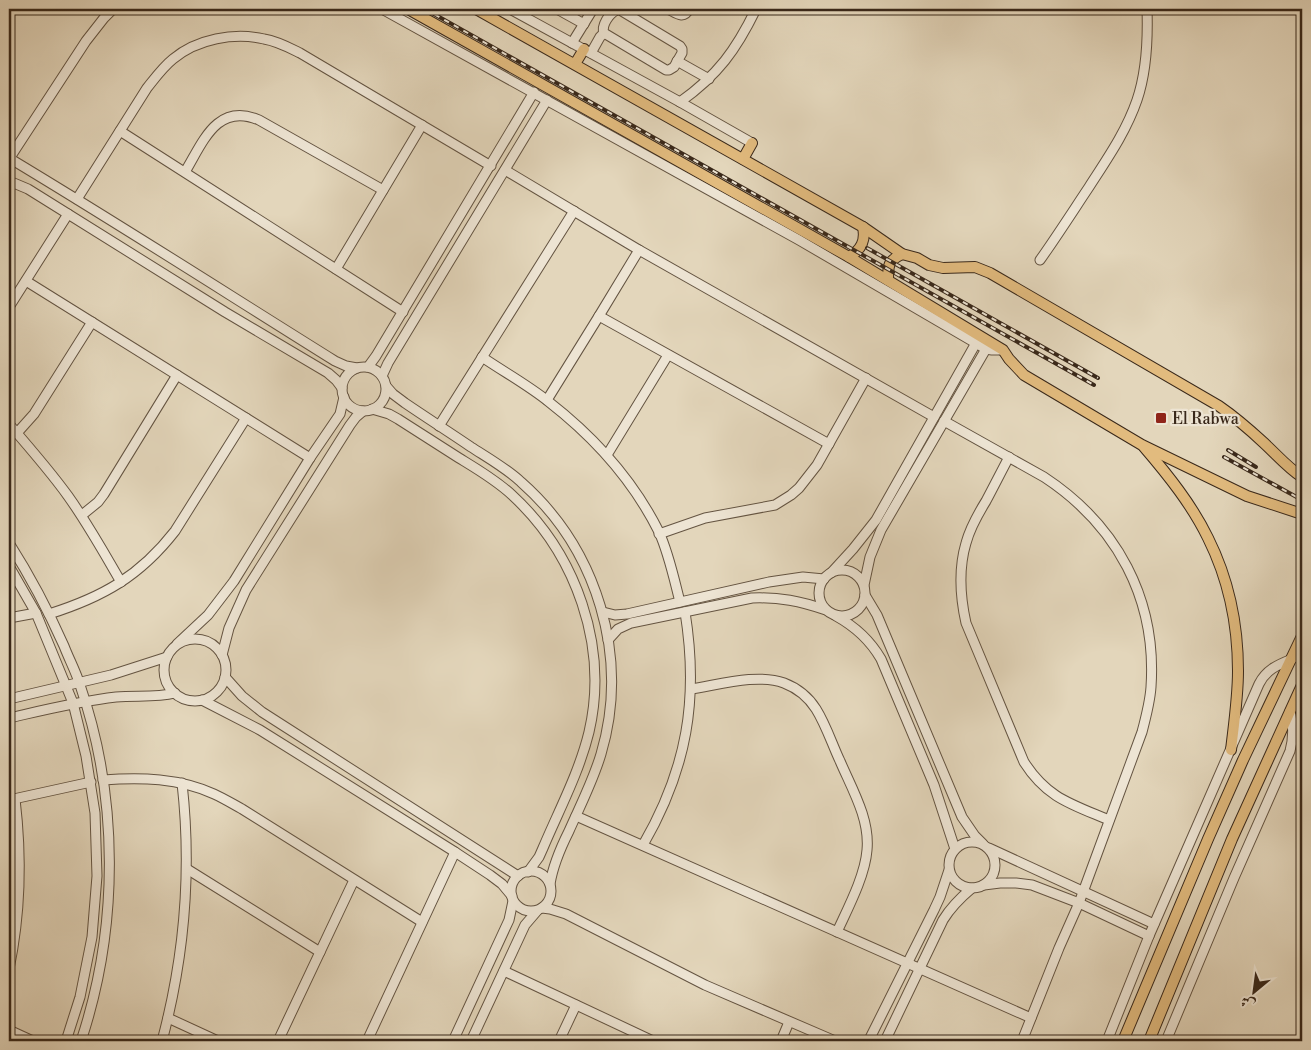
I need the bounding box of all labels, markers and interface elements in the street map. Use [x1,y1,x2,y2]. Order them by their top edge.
place label: El Rabwa [1172,409,1240,429]
marker: El Rabwa [1154,411,1168,425]
north arrow [1228,968,1278,1018]
text: ش [1238,991,1259,1014]

